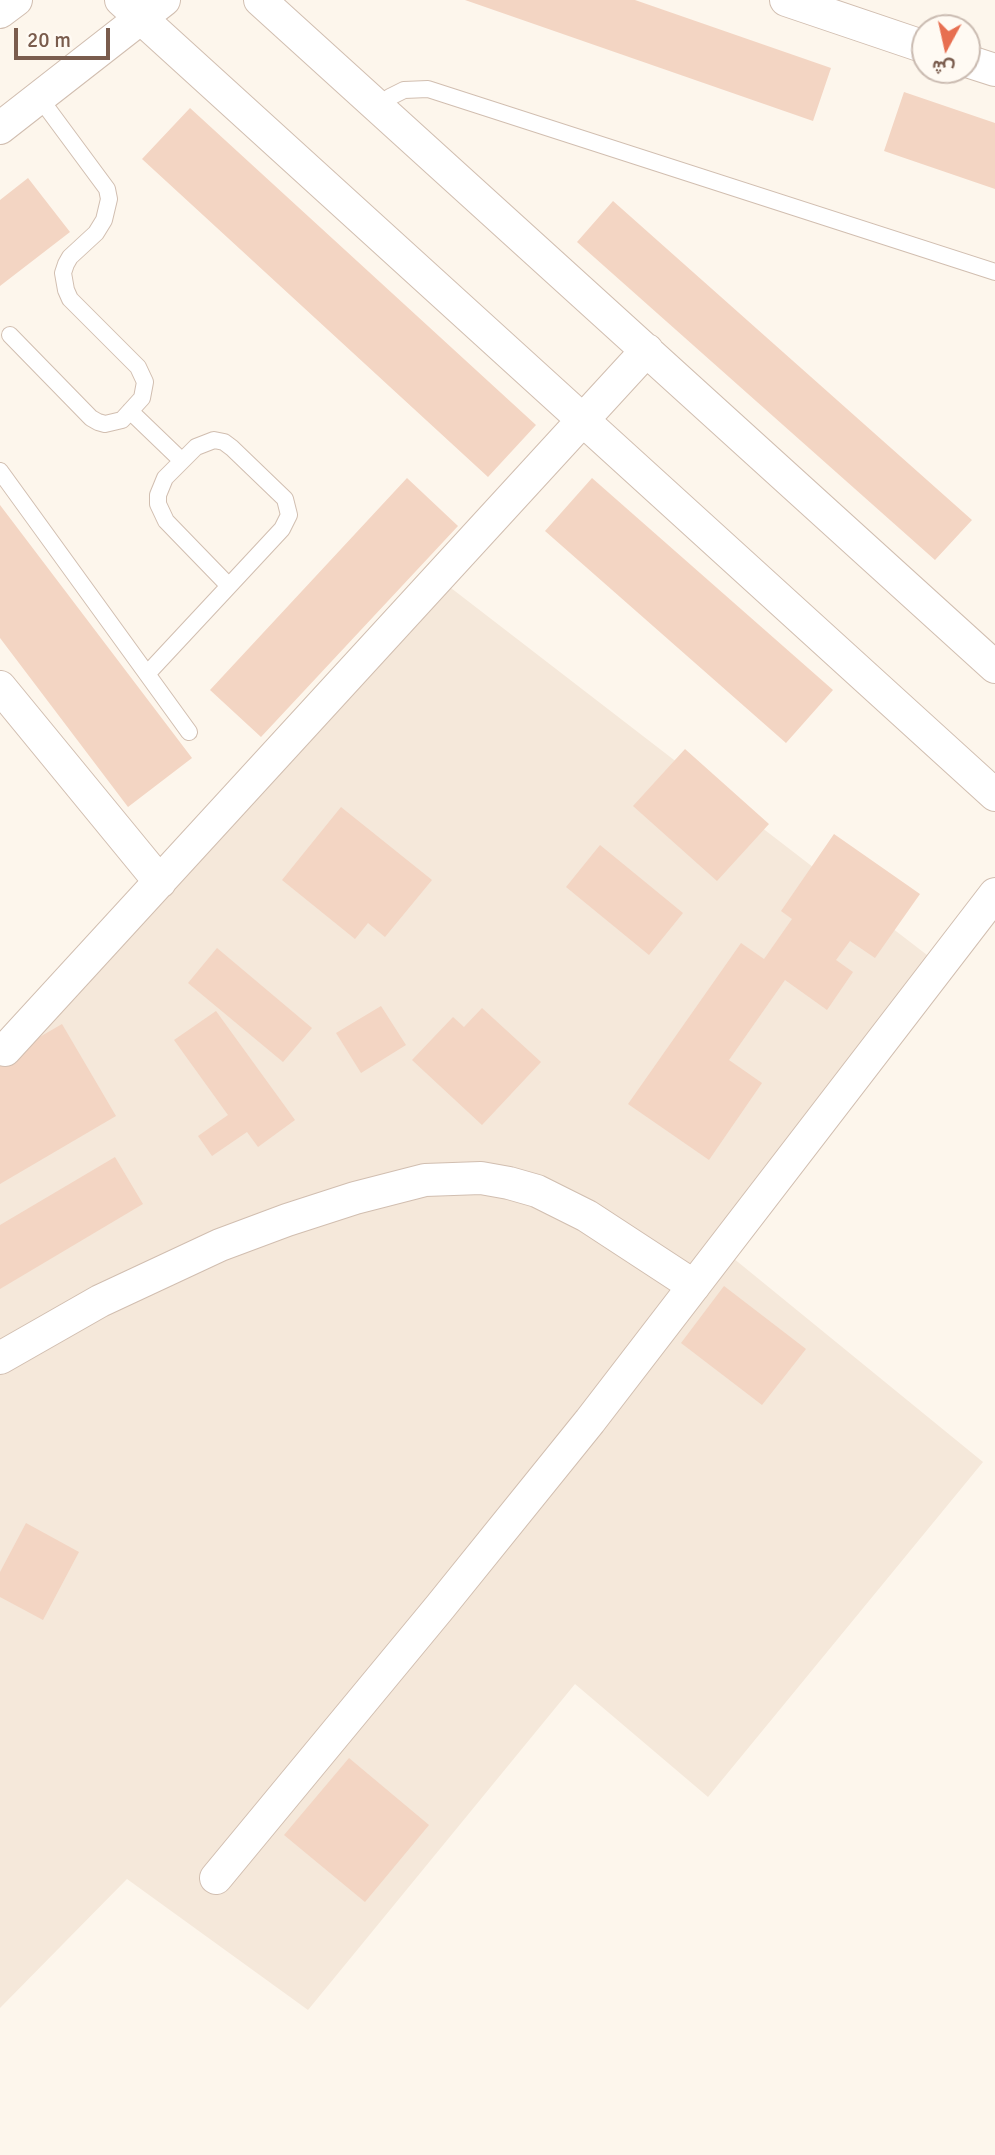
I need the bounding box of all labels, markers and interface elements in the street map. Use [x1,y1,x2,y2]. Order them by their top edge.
scale bar [18,14,114,58]
north arrow [911,14,981,84]
text: 20 m [27,27,71,53]
text: ش [930,54,956,81]

